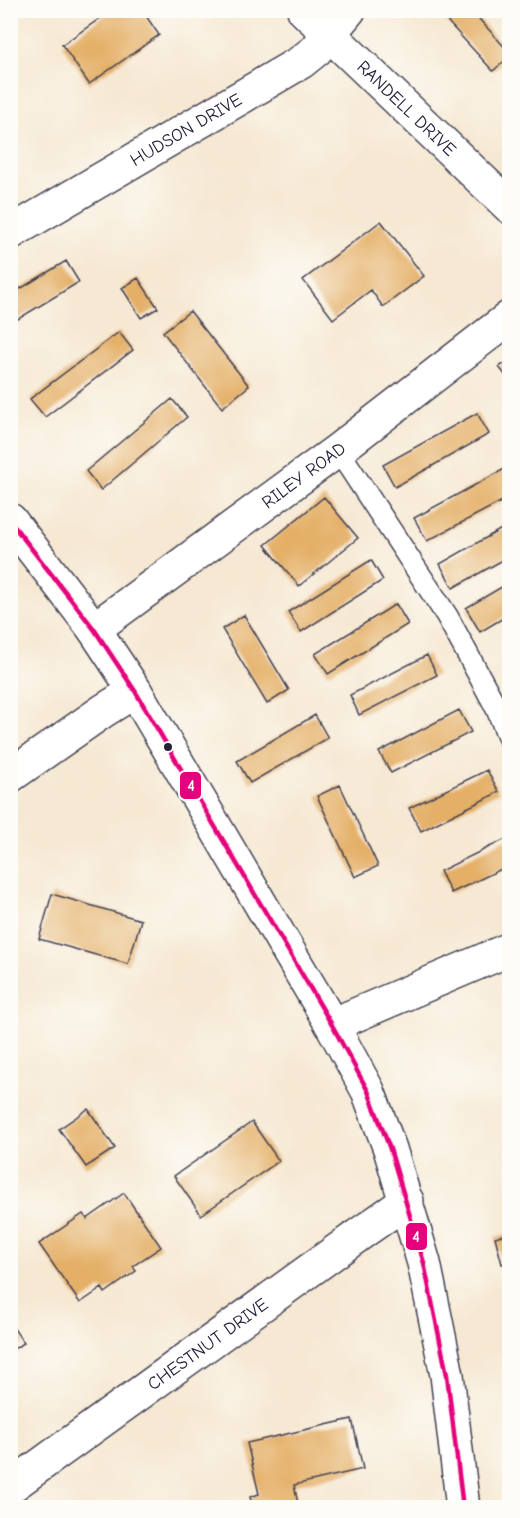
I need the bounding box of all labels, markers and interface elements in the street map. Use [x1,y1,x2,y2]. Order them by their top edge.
street label: RANDELL DRIVE [352,56,460,161]
street label: HUDSON DRIVE [127,89,246,171]
street label: RILEY ROAD [258,438,350,513]
unlabelled marker [162,741,174,753]
line badge: 4 [179,771,202,800]
text: 4 [187,777,195,795]
line badge: 4 [405,1222,428,1251]
text: 4 [412,1228,420,1246]
street label: CHESTNUT DRIVE [144,1294,272,1395]

